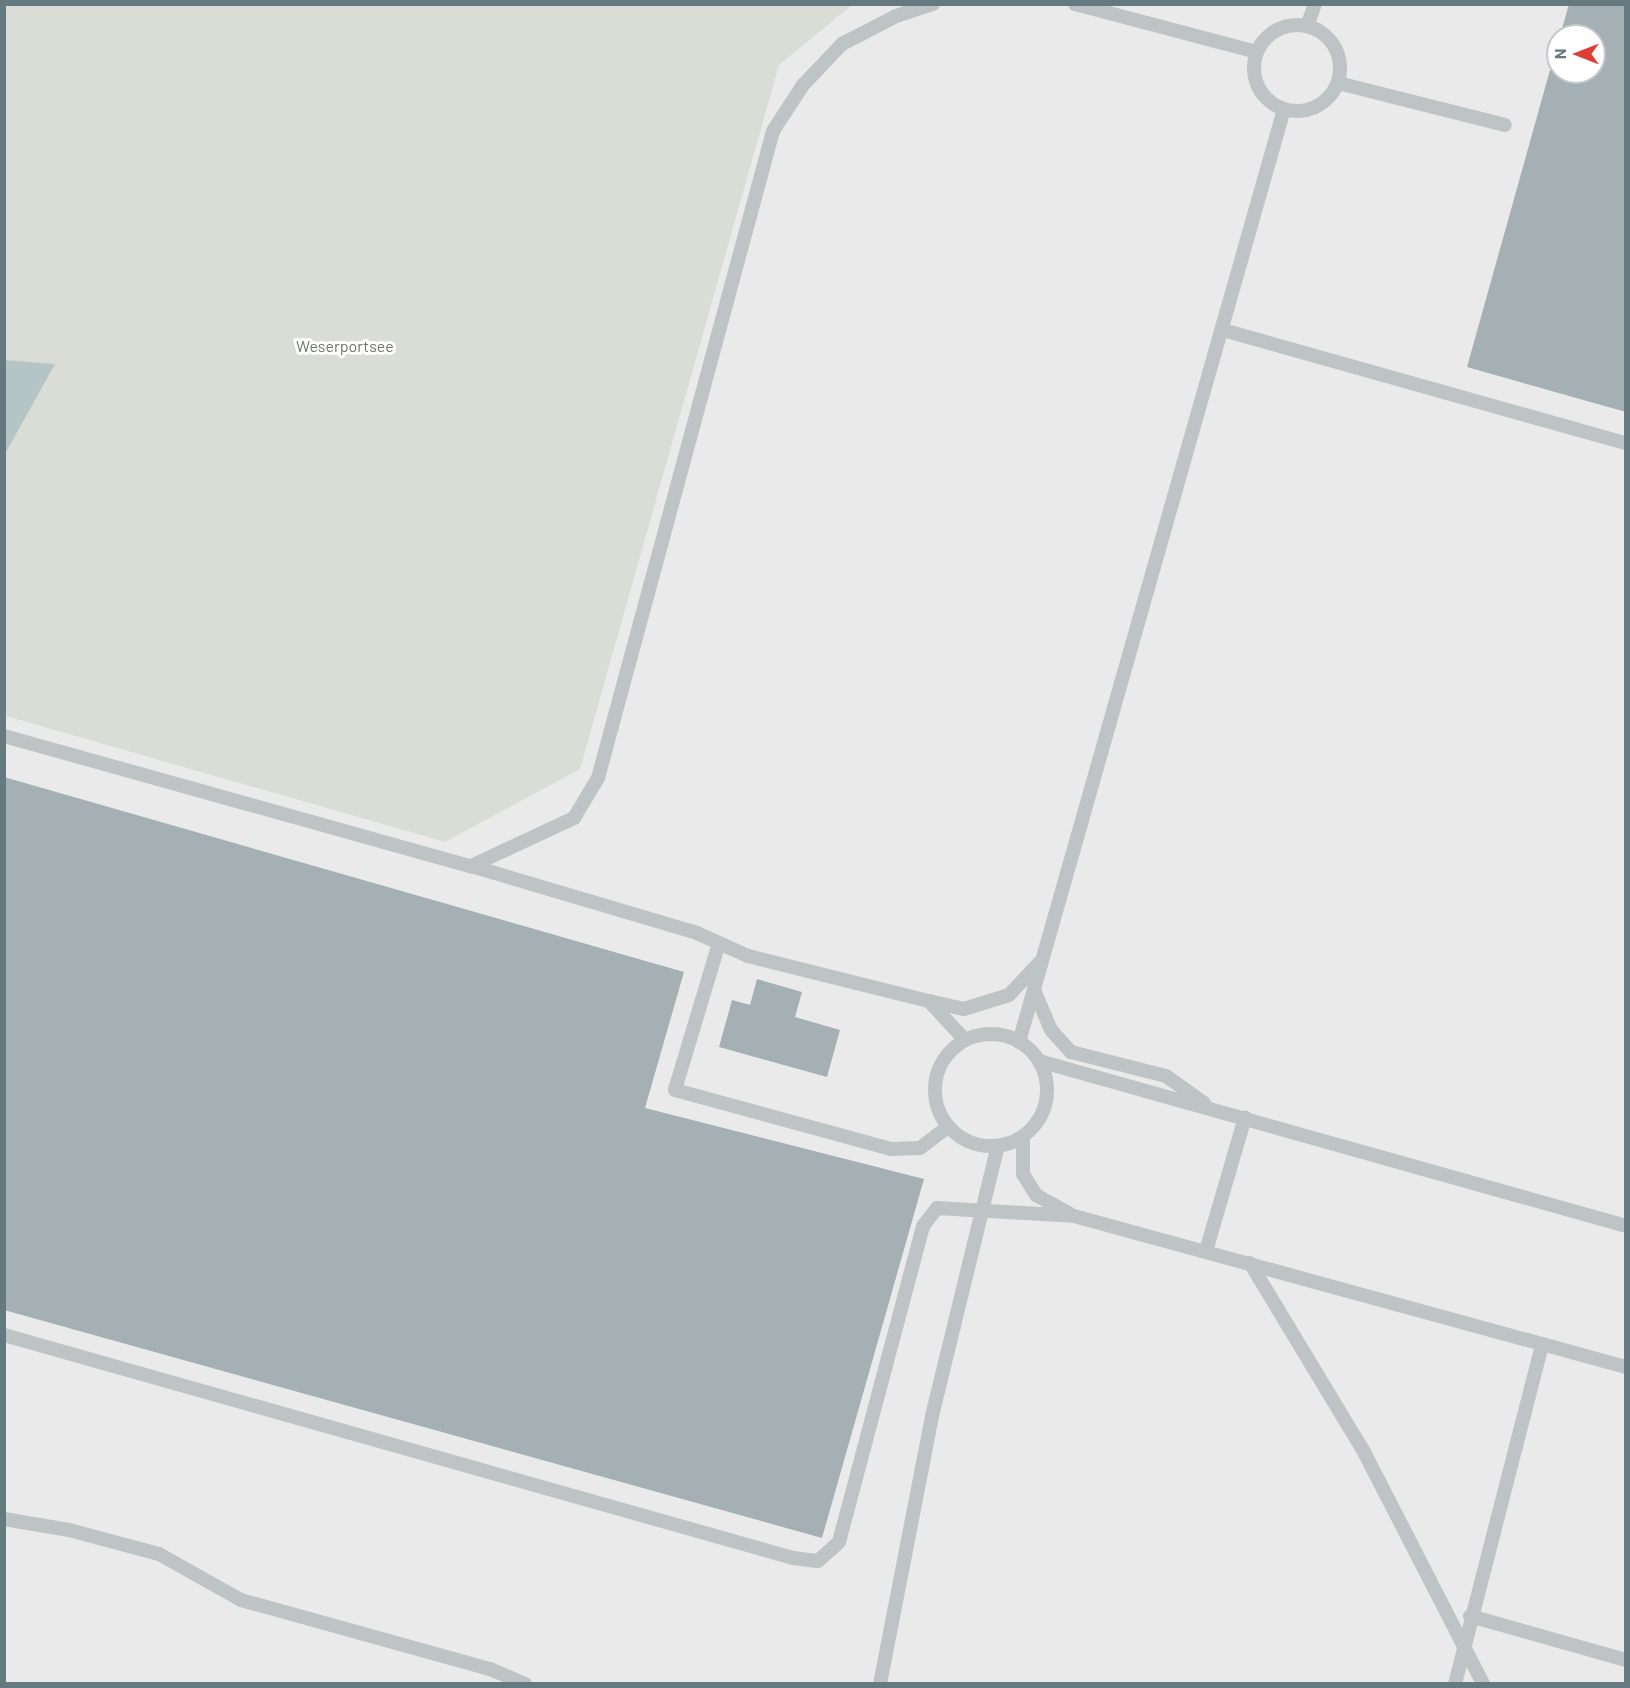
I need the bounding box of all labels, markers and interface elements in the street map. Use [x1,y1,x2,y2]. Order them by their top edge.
north arrow [1546,24,1606,84]
text: N [1550,49,1569,59]
park label: Weserportsee [296,336,394,356]

